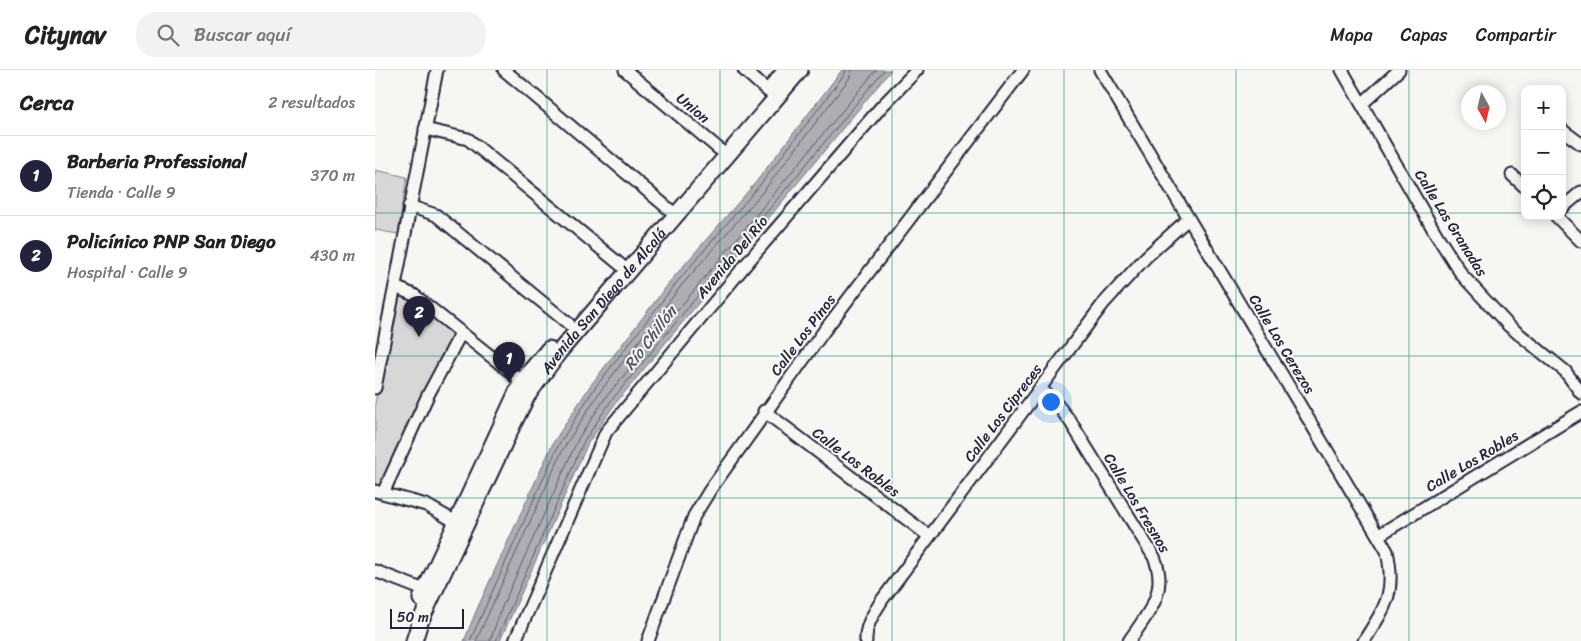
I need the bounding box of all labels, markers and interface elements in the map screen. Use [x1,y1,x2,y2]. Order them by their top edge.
search box [136,12,486,57]
text: Citynav [25,14,106,56]
text: Buscar aquí [194,18,291,51]
text: Mapa [1330,19,1373,51]
text: Capas [1401,19,1448,51]
text: Compartir [1476,19,1556,51]
icon: search [154,21,182,49]
text: Cerca [20,84,74,122]
north arrow [1461,85,1506,130]
map controls [1521,85,1566,220]
button: + [1521,85,1566,130]
street label: Union [670,86,716,130]
text: 2 resultados [268,88,355,117]
button: − [1521,130,1566,175]
text: Barberia Professional [67,145,247,178]
text: 1 [33,161,39,190]
text: 370 m [311,161,355,190]
street label: Calle Las Granadas [1408,164,1495,282]
button: locate [1521,175,1566,220]
text: Tienda · Calle 9 [67,178,176,207]
street label: Avenida Del Río [689,209,775,305]
street label: Avenida San Diego de Alcalá [533,221,673,381]
text: Policínico PNP San Diego [67,225,276,258]
text: 2 [31,241,41,270]
text: 430 m [310,241,355,270]
text: Hospital · Calle 9 [67,258,188,287]
street label: Calle Los Pinos [763,288,843,381]
street label: Calle Los Cerezos [1242,289,1323,400]
pin: 2 [403,296,435,337]
water label: Río Chillón [616,297,686,377]
pin: 1 [493,342,525,383]
street label: Calle Los Cipreces [957,358,1049,468]
your location [1038,389,1064,415]
street label: Calle Los Robles [806,420,906,504]
street label: Calle Los Robles [1421,423,1524,499]
street label: Calle Los Fresnos [1097,448,1177,558]
text: 50 m [397,605,429,630]
scale bar [390,606,464,629]

